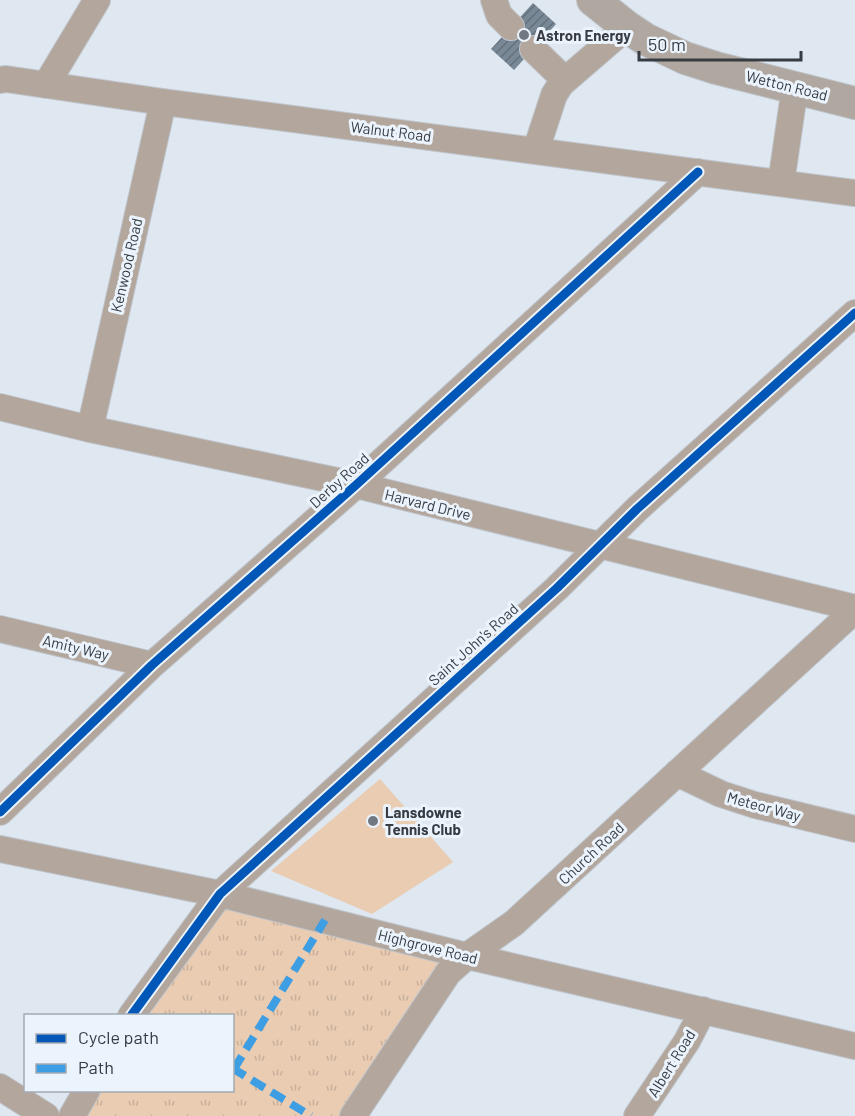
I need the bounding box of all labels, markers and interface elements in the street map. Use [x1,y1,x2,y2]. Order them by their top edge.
scale bar [639,24,801,62]
place label: Astron Energy [536,26,631,44]
marker: Astron Energy [517,28,531,42]
text: 50 m [648,33,686,55]
street label: Wetton Road [744,66,830,104]
street label: Walnut Road [350,117,432,145]
street label: Kenwood Road [106,216,146,314]
street label: Derby Road [306,449,372,511]
street label: Harvard Drive [383,485,473,523]
street label: Saint John's Road [425,599,521,689]
street label: Amity Way [41,631,111,663]
street label: Meteor Way [725,788,803,824]
place label: Lansdowne Tennis Club [385,803,462,838]
marker: Lansdowne Tennis Club [366,814,380,828]
street label: Church Road [555,818,627,888]
street label: Highgrove Road [376,925,480,967]
legend [24,1014,234,1092]
text: Cycle path [78,1026,159,1048]
street label: Albert Road [643,1026,699,1100]
text: Path [78,1056,114,1078]

